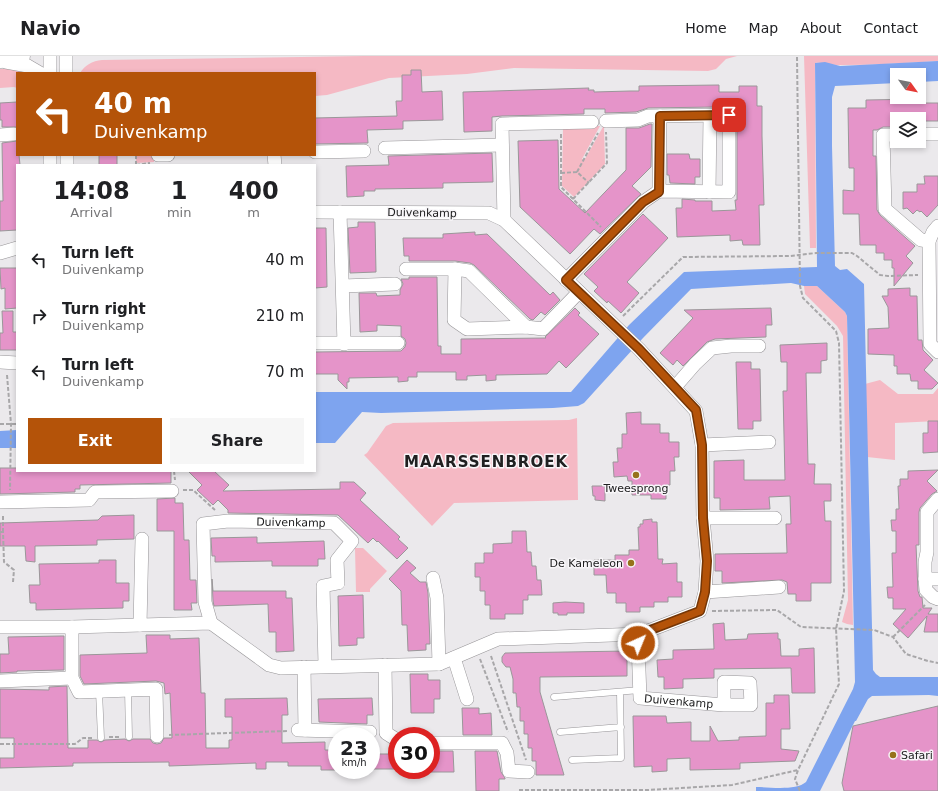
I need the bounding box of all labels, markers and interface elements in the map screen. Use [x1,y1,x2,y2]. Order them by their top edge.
text: Navio [20,17,81,39]
text: Home [685,20,727,36]
text: Map [749,20,778,36]
text: About [800,20,842,36]
text: Contact [864,20,918,36]
north arrow [890,68,926,104]
map controls [890,68,926,148]
text: 40 m [94,87,172,120]
icon: left [28,88,80,140]
pin [712,98,746,132]
icon: arrive [718,104,740,126]
button: layers [890,112,926,148]
text: Duivenkamp [94,121,208,142]
text: 14:08 [53,177,130,205]
text: 1 [171,177,187,205]
text: 400 [229,177,279,205]
text: Arrival [70,205,113,220]
text: min [167,205,191,220]
text: m [247,205,260,220]
street label: Duivenkamp [387,206,457,220]
text: Turn left [62,244,134,262]
icon: left [28,249,50,271]
text: 40 m [266,251,304,269]
text: Duivenkamp [62,262,144,277]
text: Turn right [62,300,146,318]
icon: right [28,305,50,327]
text: 210 m [256,307,304,325]
text: Duivenkamp [62,318,144,333]
text: Turn left [62,356,134,374]
icon: left [28,361,50,383]
text: 70 m [266,363,304,381]
text: Duivenkamp [62,374,144,389]
button: Exit [28,418,162,464]
button: Share [170,418,304,464]
district label: MAARSSENBROEK [404,453,568,471]
marker: Tweesprong [631,470,641,480]
place label: Tweesprong [602,482,669,495]
street label: Duivenkamp [256,515,326,529]
place label: De Kameleon [549,557,623,570]
marker: De Kameleon [626,558,636,568]
position arrow [617,622,659,664]
street label: Duivenkamp [643,692,714,711]
speed limit sign: 30 [388,727,440,779]
text: 23 [340,736,368,760]
place label: Safari [901,749,933,762]
marker: Safari [888,750,898,760]
text: km/h [341,757,367,768]

